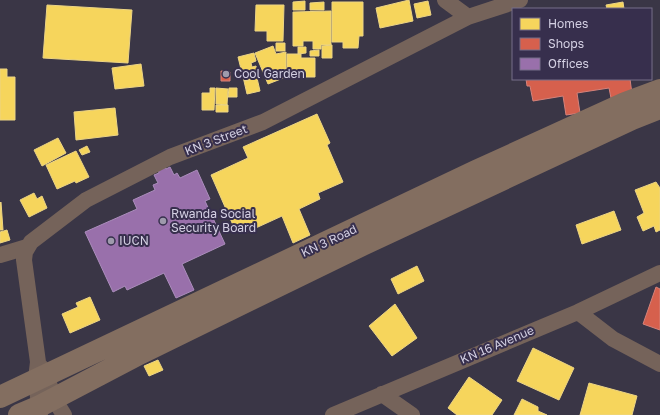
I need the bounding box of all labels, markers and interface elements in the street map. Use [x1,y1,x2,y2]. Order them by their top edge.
legend [512,8,652,80]
text: Homes [548,16,588,31]
text: Shops [548,36,584,51]
text: Offices [548,56,589,71]
place label: Cool Garden [234,66,305,81]
marker: Cool Garden [221,69,231,79]
street label: KN 3 Street [182,121,249,158]
place label: Rwanda Social Security Board [171,206,256,235]
marker: Rwanda Social Security Board [158,216,168,226]
street label: KN 3 Road [299,221,359,260]
place label: IUCN [119,233,149,248]
marker: IUCN [106,236,116,246]
street label: KN 16 Avenue [458,322,536,367]

